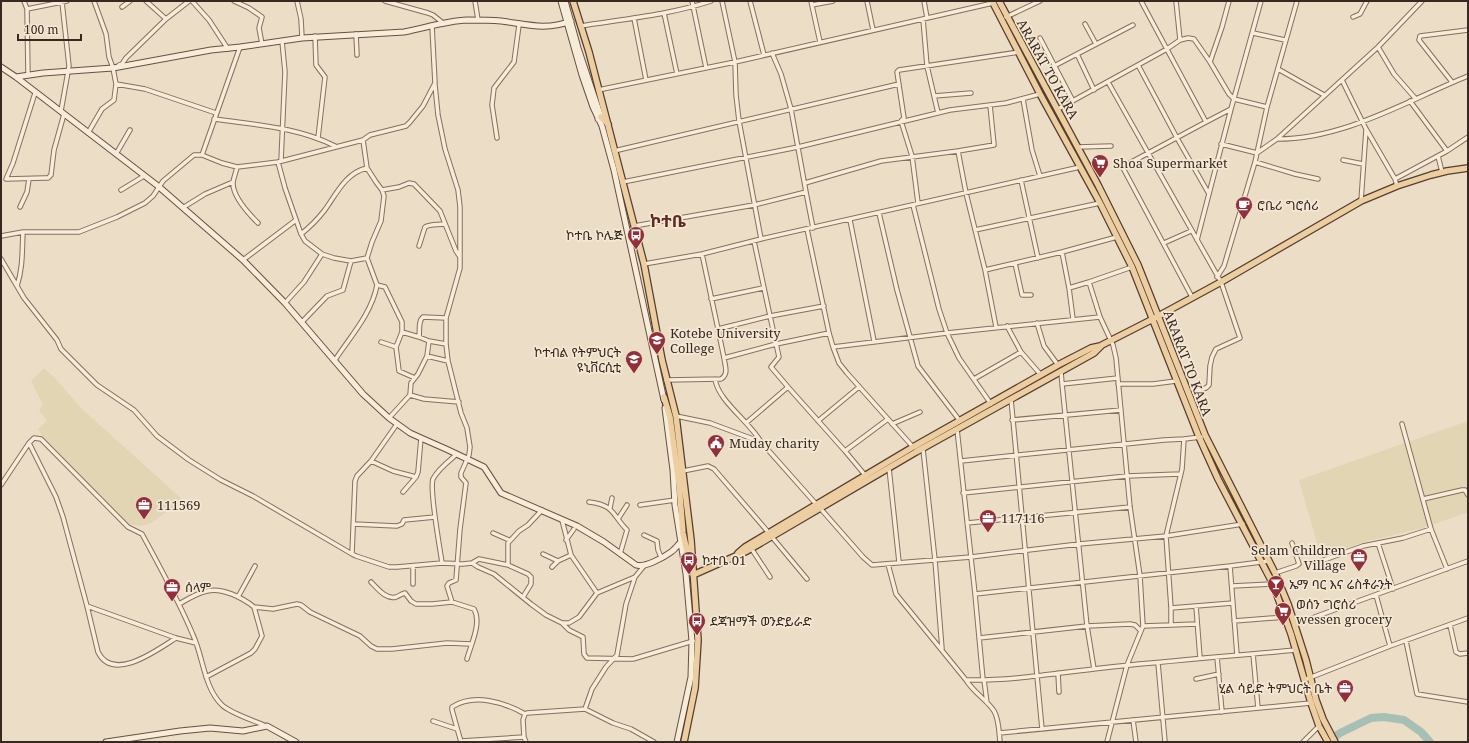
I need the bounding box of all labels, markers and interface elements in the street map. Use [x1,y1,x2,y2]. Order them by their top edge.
scale bar [18,16,81,42]
street label: ARARAT TO KARA [1013,16,1083,123]
text: 100 m [24,21,59,38]
supermarket icon: Shoa Supermarket [1090,153,1110,178]
place label: Shoa Supermarket [1113,154,1228,172]
cafe icon: ሮቤሪ ግሮሰሪ [1234,195,1254,220]
place label: ሮቤሪ ግሮሰሪ [1257,196,1319,214]
district label: ኮተቤ [650,209,686,232]
bus stop icon: ኮተቤ ኮሌጅ [626,225,646,250]
place label: ኮተቤ ኮሌጅ [566,226,623,244]
street label: ARARAT TO KARA [1160,308,1217,419]
place label: Kotebe University College [670,324,781,357]
school or university icon: Kotebe University College [647,330,667,355]
place label: ኮተብል የትምህርት ዩኒቨርሲቲ [534,343,621,376]
school or university icon: ኮተብል የትምህርት ዩኒቨርሲቲ [624,349,644,374]
public building icon: Muday charity [706,433,726,458]
place label: Muday charity [729,434,820,452]
office icon: 111569 [134,495,154,520]
place label: 111569 [157,496,201,514]
office icon: 117116 [978,508,998,533]
place label: 117116 [1001,509,1045,527]
place label: Selam Children Village [1251,541,1347,574]
office icon: Selam Children Village [1349,547,1369,572]
bus stop icon: ኮተቤ 01 [679,550,699,575]
place label: ኮተቤ 01 [702,551,746,569]
bar icon: ኤማ ባር እና ሬስቶራንት [1266,574,1286,599]
place label: ኤማ ባር እና ሬስቶራንት [1289,575,1392,593]
office icon: ሰላም [162,577,182,602]
place label: ሰላም [185,578,212,596]
place label: ወሰን ግሮሰሪ wessen grocery [1296,595,1393,628]
supermarket icon: ወሰን ግሮሰሪ wessen grocery [1273,601,1293,626]
bus stop icon: ደጃዝማች ወንድይራድ [687,611,707,636]
place label: ደጃዝማች ወንድይራድ [710,612,812,630]
office icon: ሂል ሳይድ ትምህርት ቤት [1335,678,1355,703]
place label: ሂል ሳይድ ትምህርት ቤት [1219,679,1332,697]

